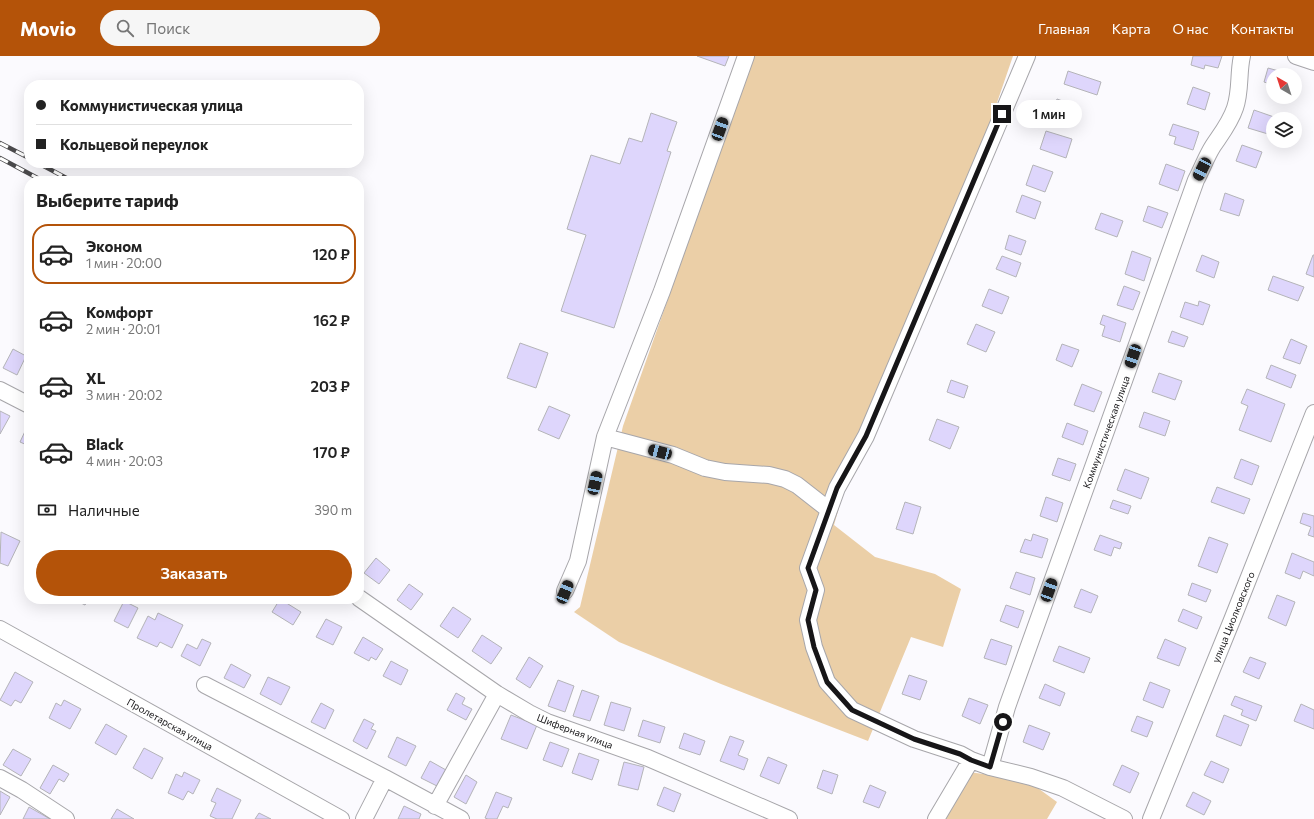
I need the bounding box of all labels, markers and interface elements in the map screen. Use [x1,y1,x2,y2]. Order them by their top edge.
search box [100,10,380,46]
text: Movio [20,17,76,40]
icon: search [114,17,136,39]
text: Поиск [146,19,190,37]
text: Главная [1038,20,1090,37]
text: Карта [1112,20,1150,37]
text: О нас [1172,20,1209,37]
text: Контакты [1231,20,1294,37]
north arrow [1266,68,1302,104]
map controls [1266,68,1302,148]
text: Коммунистическая улица [60,96,243,114]
callout: 1 мин [1016,100,1082,128]
route end [993,105,1011,123]
text: 1 мин [1033,106,1065,122]
button: layers [1266,112,1302,148]
car [710,116,730,142]
text: Кольцевой переулок [60,135,209,153]
car [1191,156,1213,182]
text: Выберите тариф [36,189,179,211]
icon: car [38,236,74,272]
text: Эконом [86,237,142,255]
text: 120 ₽ [312,245,350,263]
text: 1 мин · 20:00 [86,255,162,271]
icon: car [38,302,74,338]
text: Комфорт [86,303,153,321]
text: 162 ₽ [313,311,350,329]
text: 2 мин · 20:01 [86,321,161,337]
car [1123,343,1143,369]
icon: car [38,368,74,404]
text: XL [86,369,105,387]
street label: Коммунистическая улица [1080,374,1132,490]
text: 203 ₽ [311,377,350,395]
text: 3 мин · 20:02 [86,387,162,403]
icon: car [38,434,74,470]
text: Black [86,435,124,453]
text: 170 ₽ [313,443,350,461]
car [647,443,673,461]
text: 4 мин · 20:03 [86,453,163,469]
car [587,470,603,496]
icon: cash [36,499,58,521]
text: Наличные [68,501,140,519]
text: 390 m [314,502,352,518]
button: Заказать [36,550,352,596]
street label: улица Циолковского [1209,570,1257,664]
car [1039,577,1059,603]
car [555,579,575,605]
street label: Пролетарская улица [125,695,215,753]
street label: Шиферная улица [535,711,615,751]
route start [994,713,1012,731]

